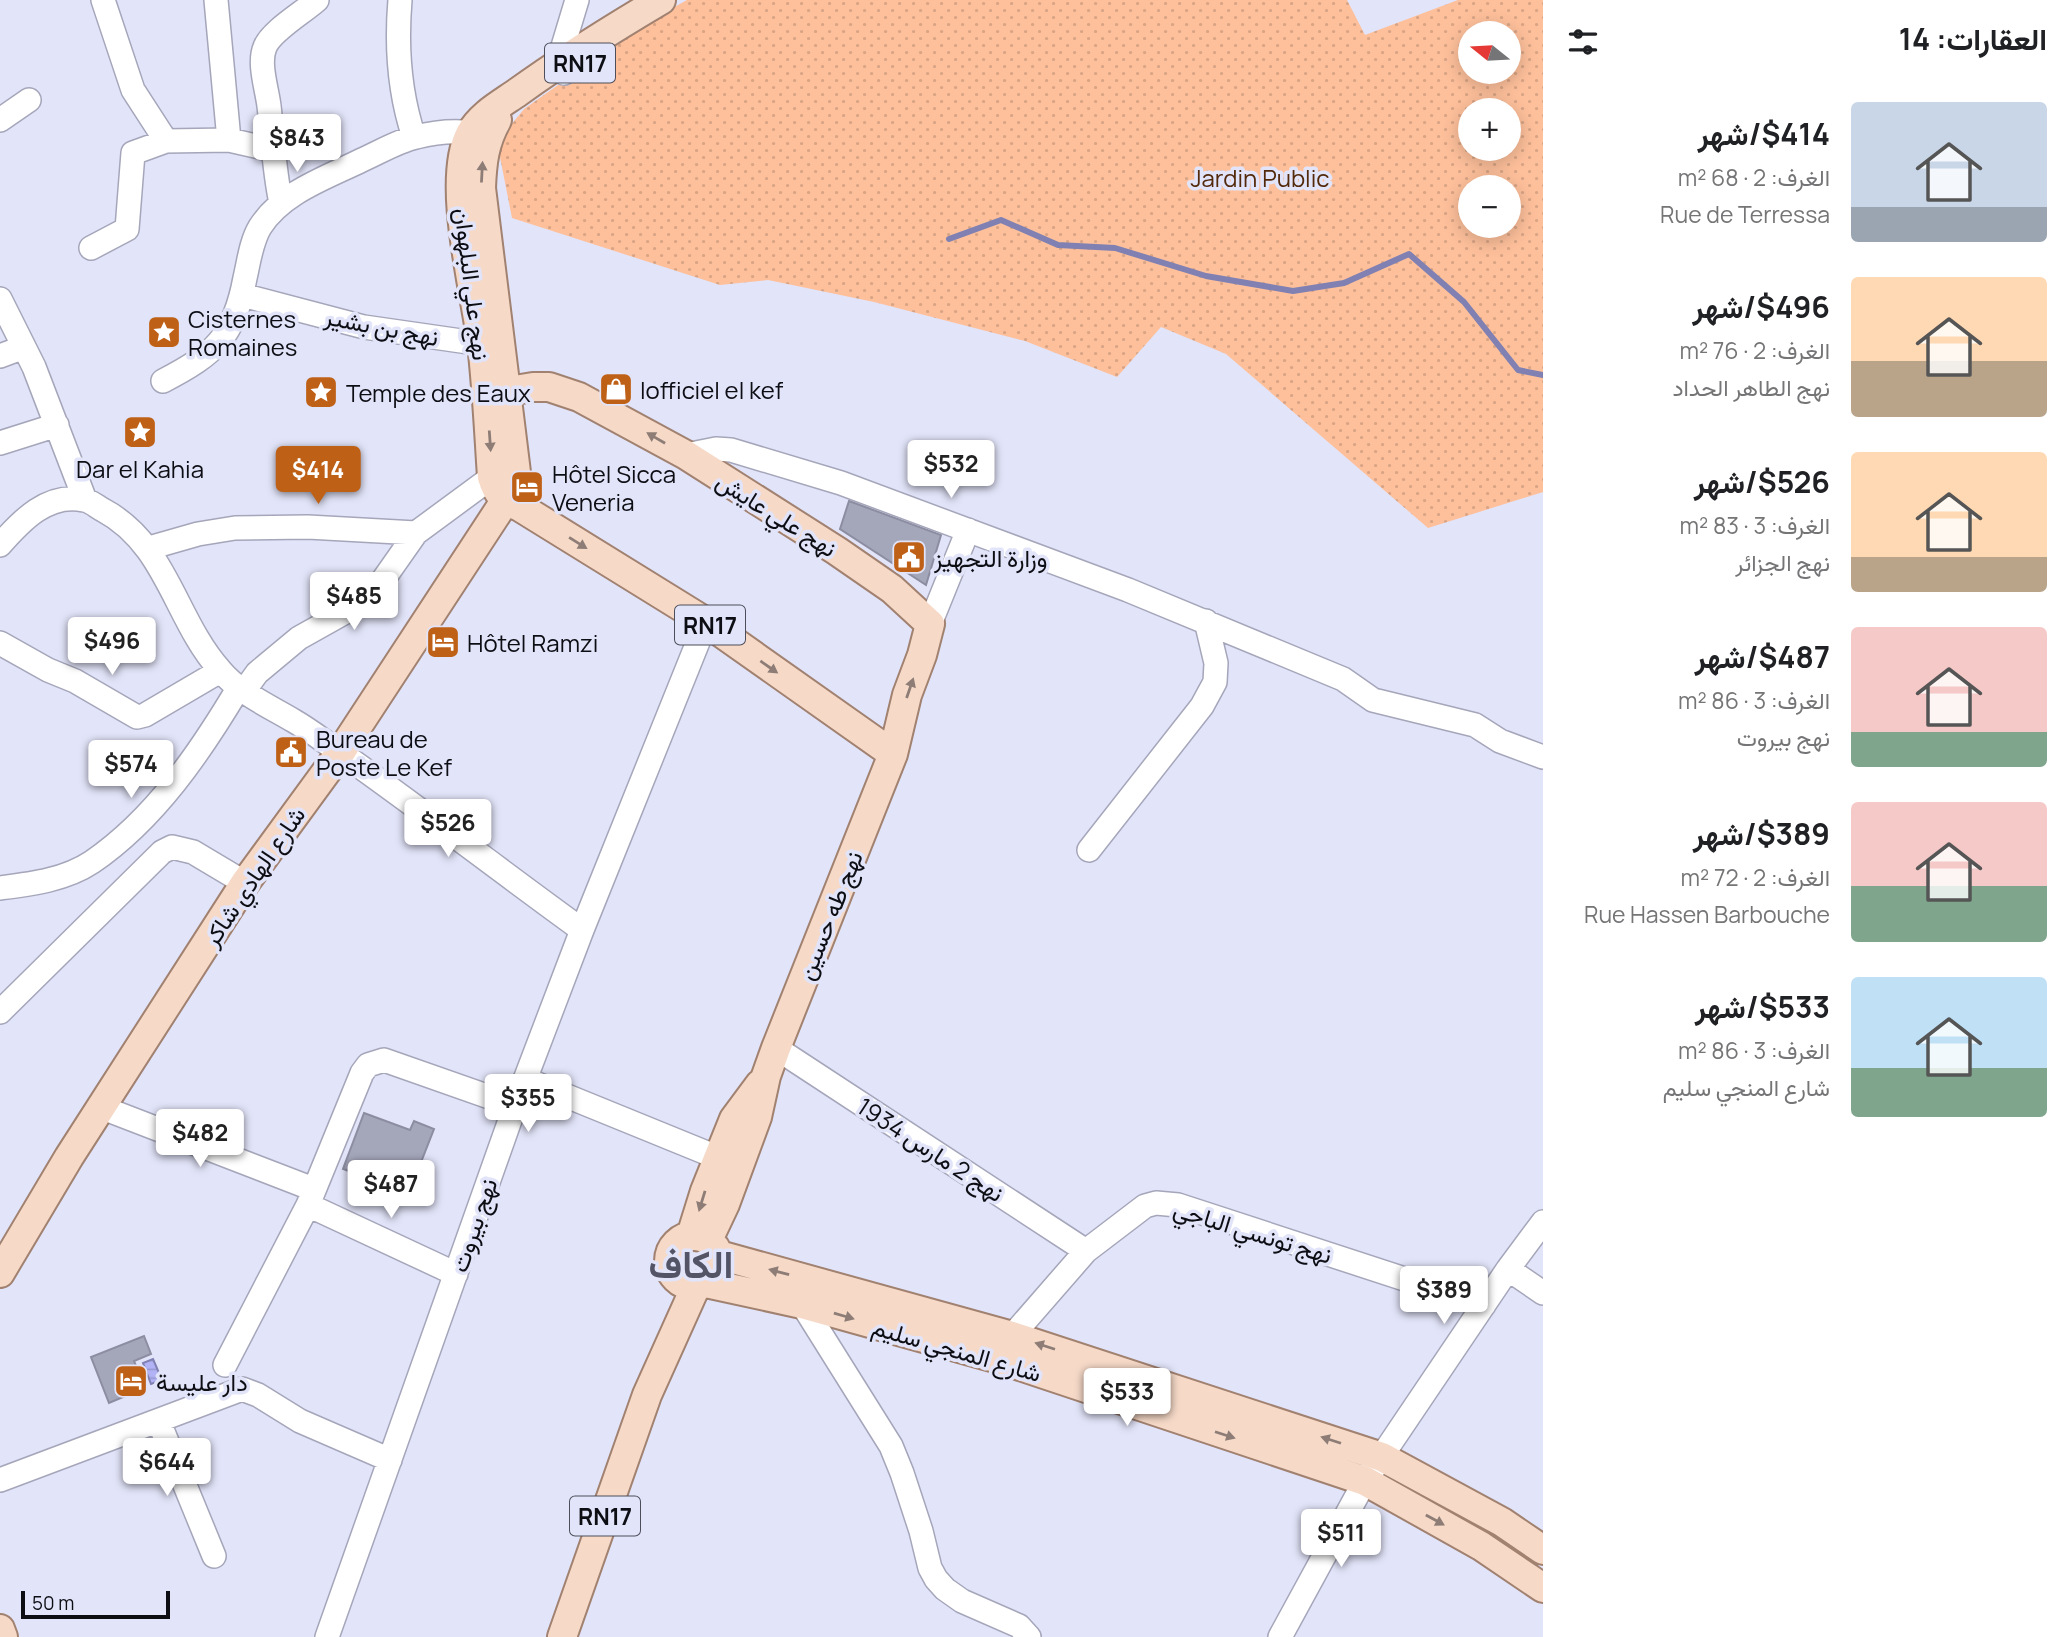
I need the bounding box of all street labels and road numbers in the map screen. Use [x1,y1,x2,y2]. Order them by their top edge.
road number: RN17 [545,44,615,82]
street label: نهج علي البلهوان [443,206,499,363]
street label: نهج بن بشير [321,299,442,355]
street label: نهج علي عايش [708,464,844,568]
road number: RN17 [675,606,745,645]
street label: شارع الهادي شاكر [193,800,315,956]
street label: نهج طه حسين [788,846,872,985]
street label: نهج 2 مارس 1934 [850,1089,1011,1211]
street label: نهج بيروت [442,1174,506,1277]
street label: نهج تونسي الباجي [1168,1191,1336,1275]
street label: شارع المنجي سليم [867,1309,1045,1393]
road number: RN17 [570,1497,640,1536]

